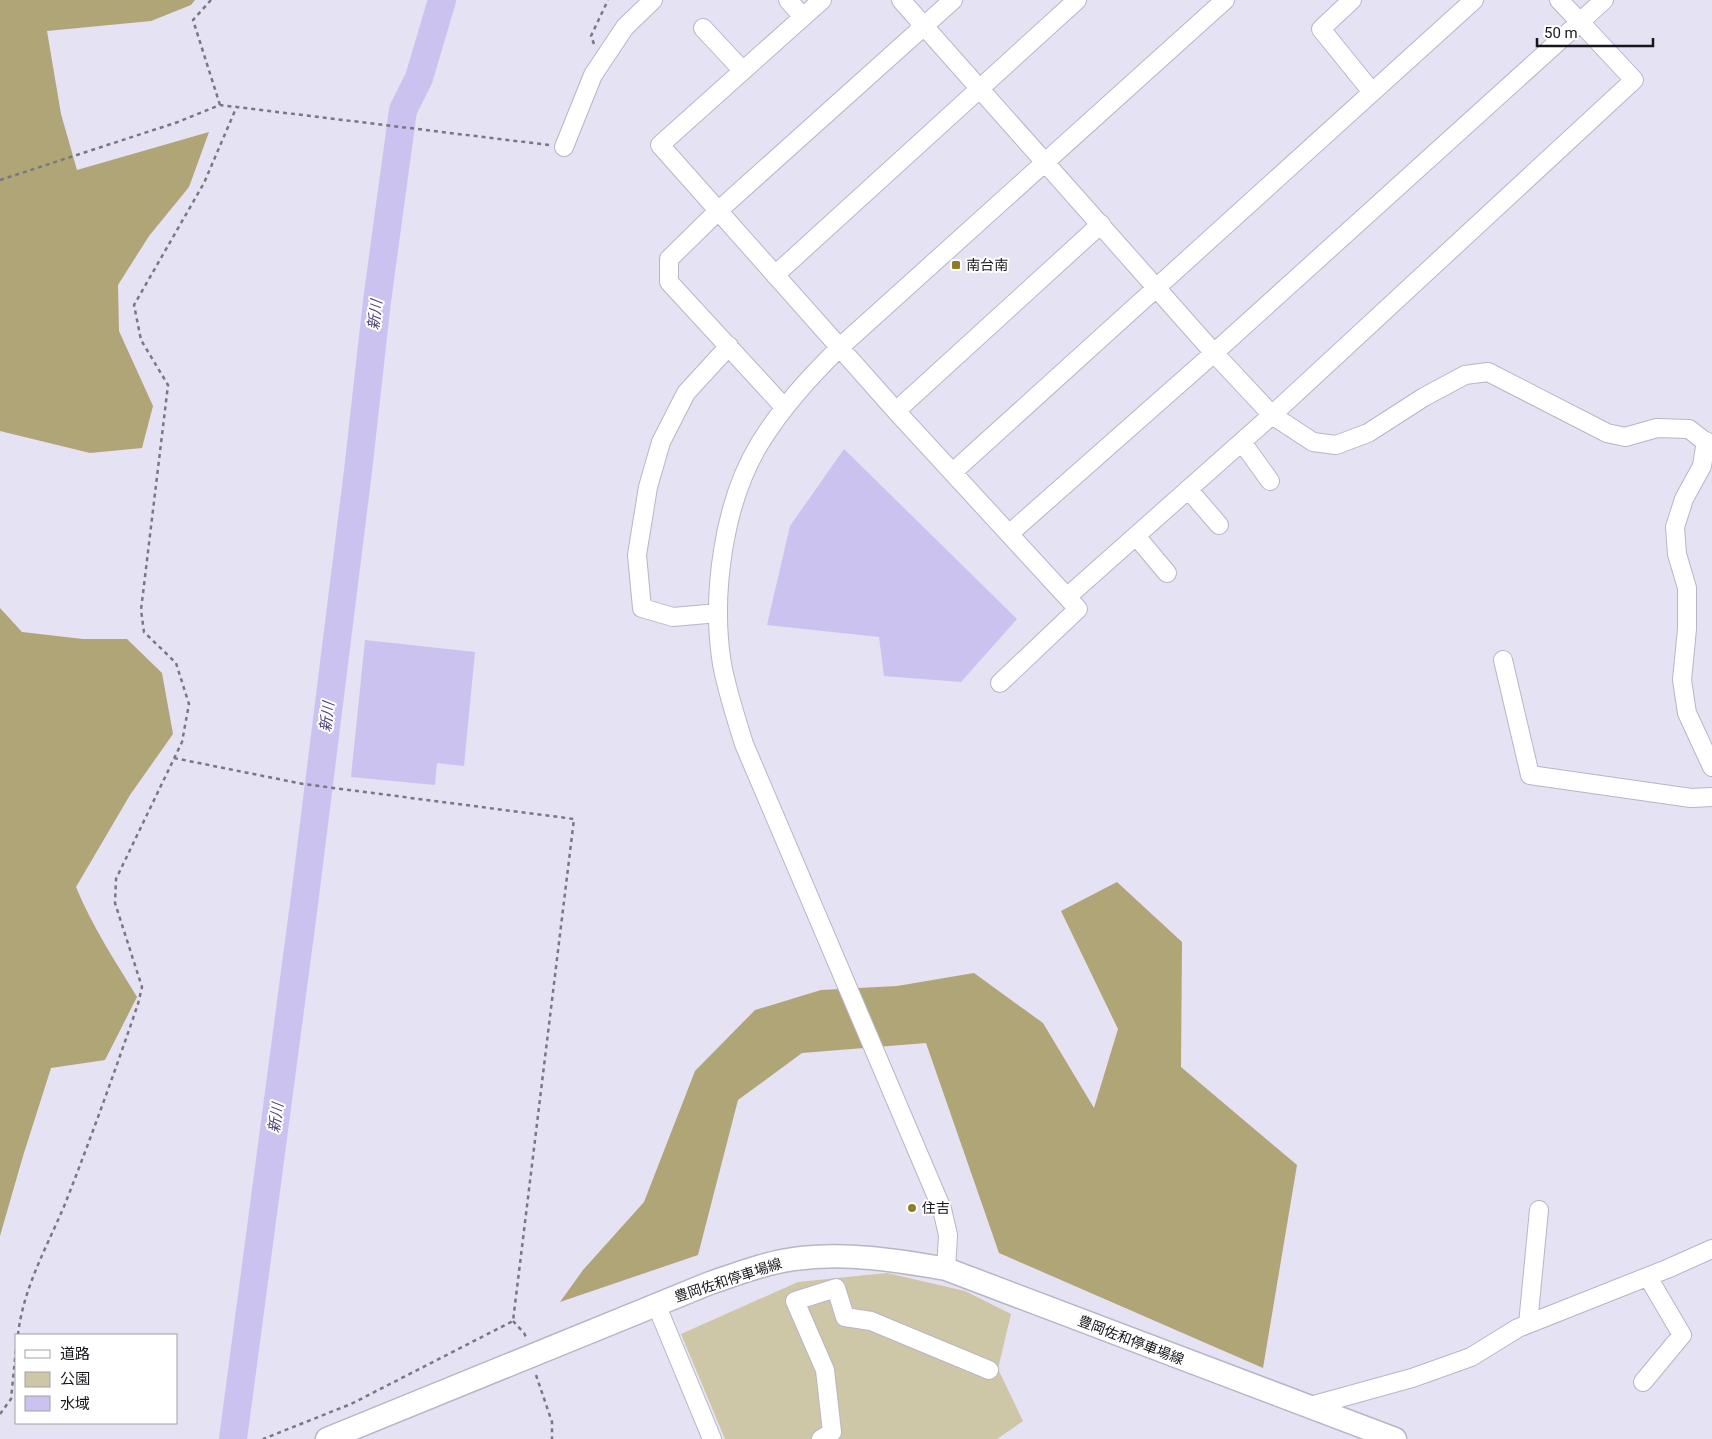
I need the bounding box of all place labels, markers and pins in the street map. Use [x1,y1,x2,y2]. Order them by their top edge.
place label: 南台南 [966,257,1008,273]
marker: 南台南 [950,259,962,271]
place label: 住吉 [922,1200,950,1216]
marker: 住吉 [906,1202,918,1214]

